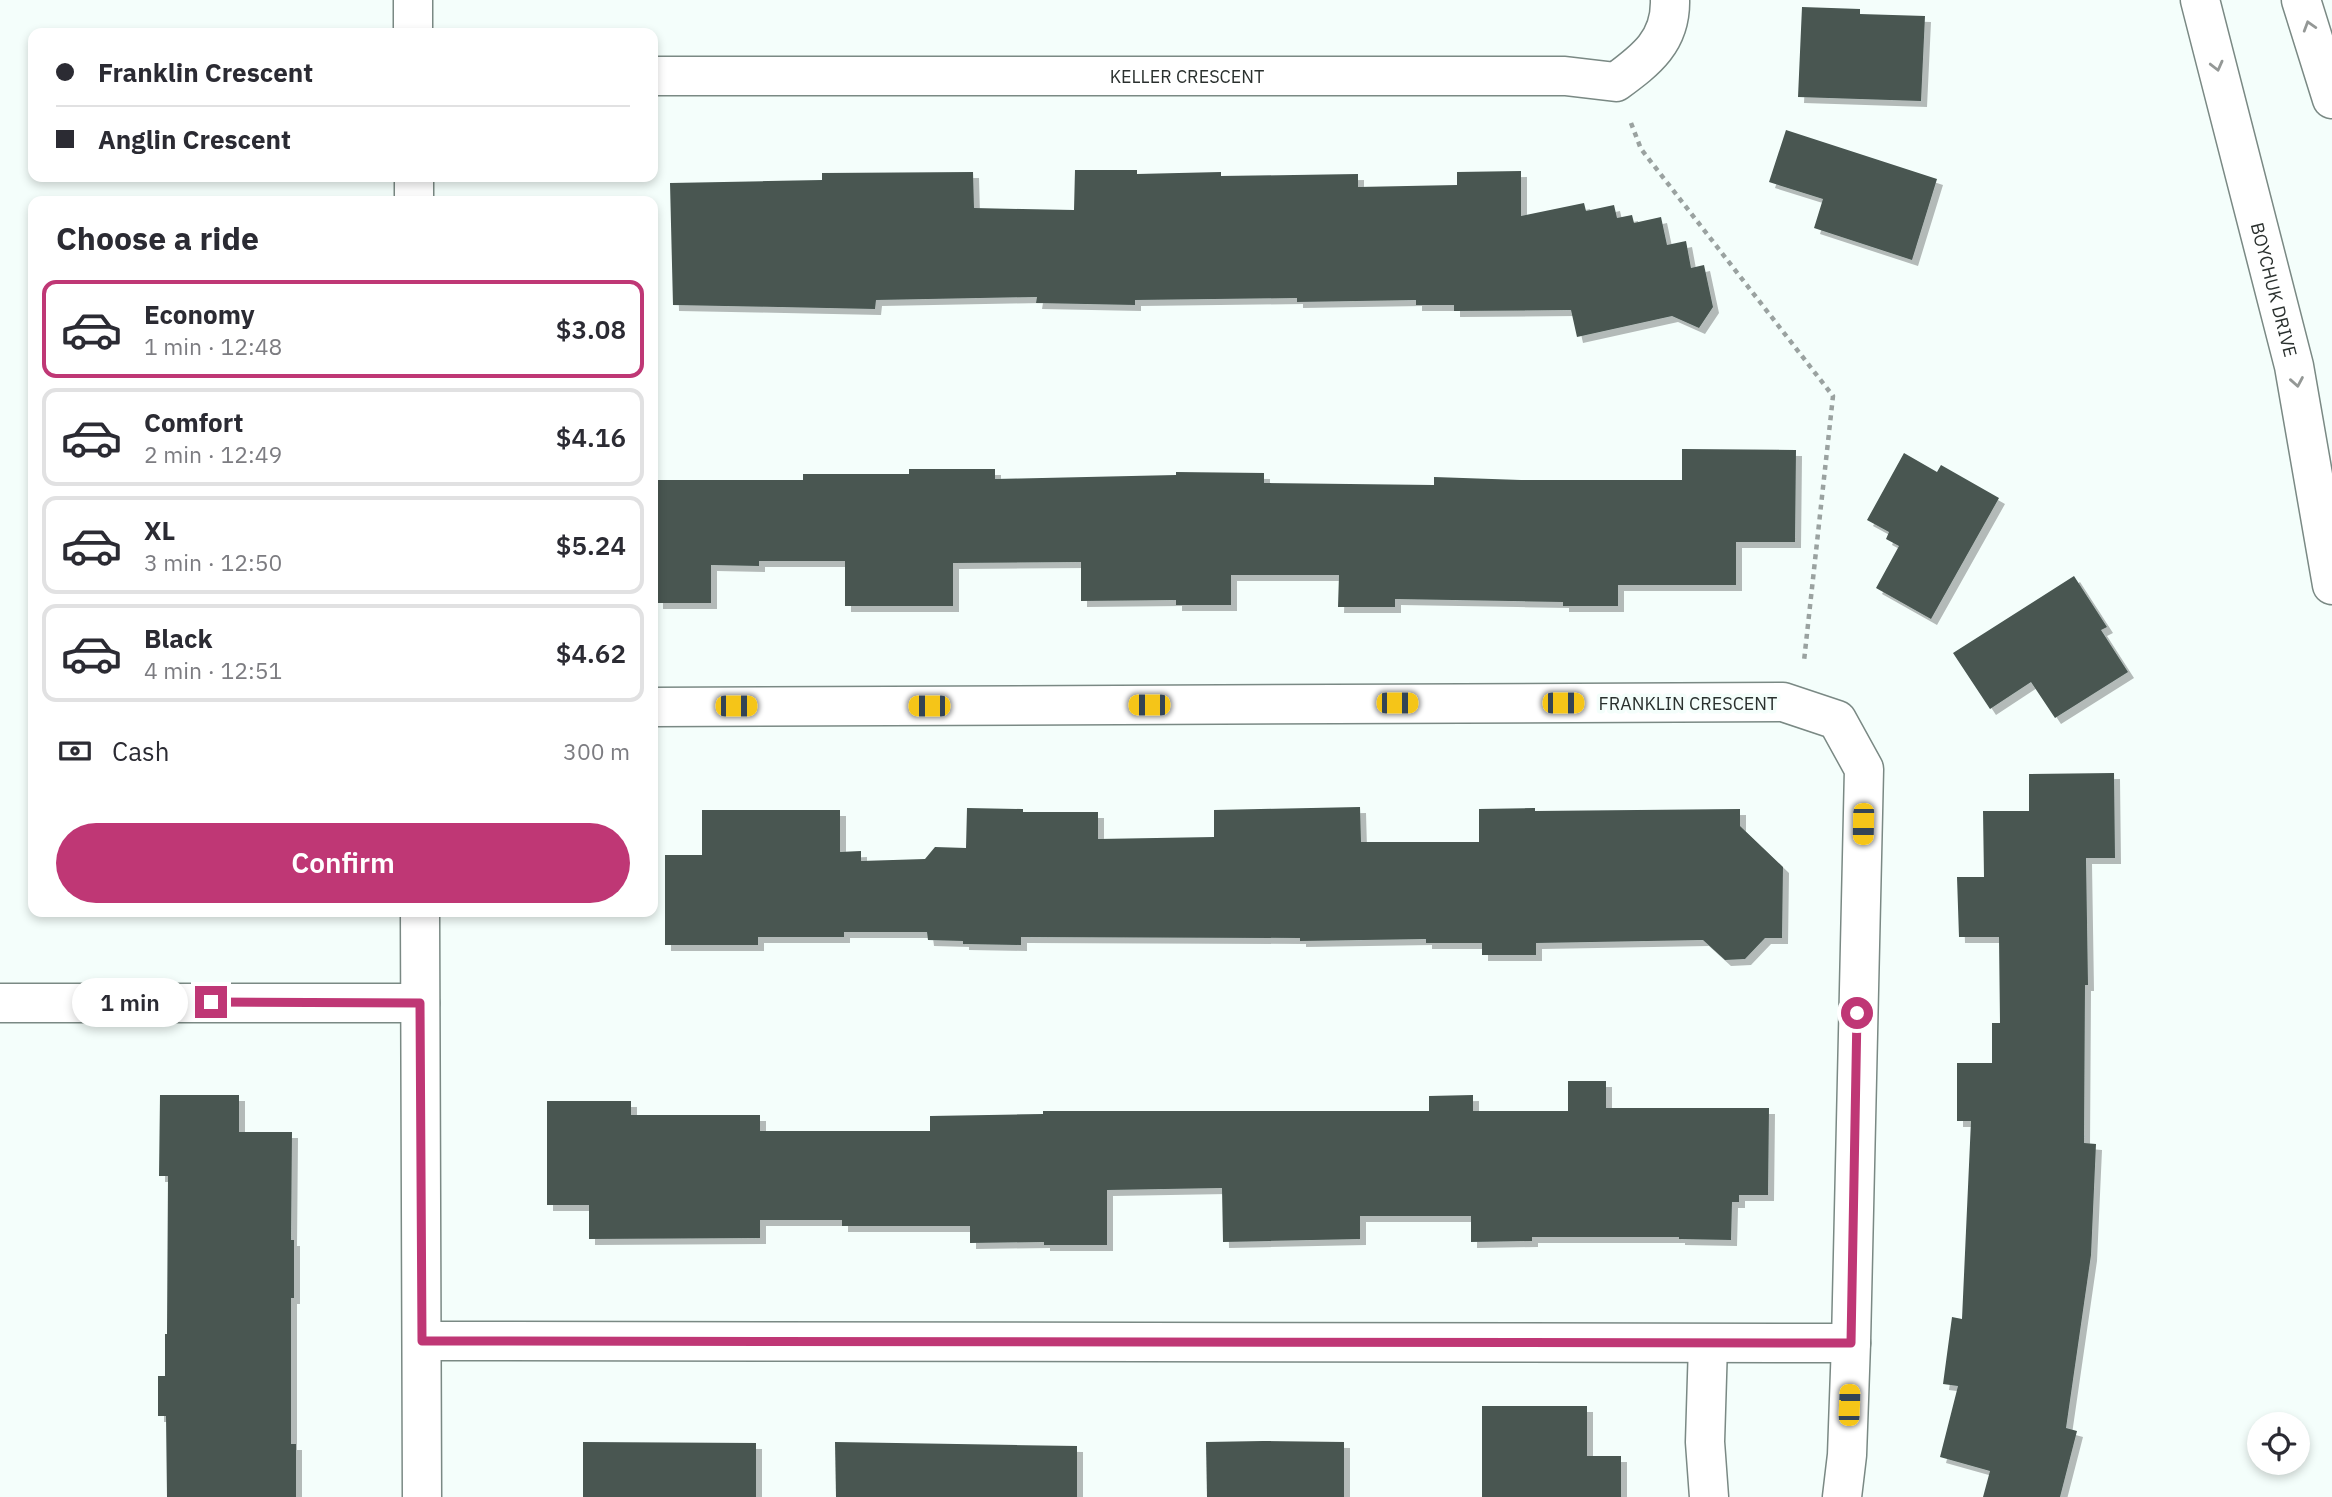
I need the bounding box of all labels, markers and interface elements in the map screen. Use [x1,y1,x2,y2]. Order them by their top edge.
one-way arrow [2303,21,2318,33]
text: Franklin Crescent [98,55,313,89]
one-way arrow [2209,60,2223,72]
street label: KELLER CRESCENT [1110,65,1264,88]
text: Anglin Crescent [98,122,291,156]
text: Choose a ride [56,217,259,259]
street label: BOYCHUK DRIVE [2246,220,2303,359]
text: Economy [144,297,255,331]
icon: car [60,298,123,361]
text: $3.08 [556,312,626,346]
text: 1 min · 12:48 [144,331,282,361]
one-way arrow [2288,376,2303,388]
text: Comfort [144,405,243,439]
icon: car [60,406,123,469]
text: $4.16 [556,420,626,454]
text: 2 min · 12:49 [144,439,282,469]
text: XL [144,513,175,547]
icon: car [60,514,123,577]
text: $5.24 [556,528,626,562]
text: 3 min · 12:50 [144,547,282,577]
text: Black [144,621,212,655]
icon: car [60,622,123,685]
text: $4.62 [556,636,626,670]
text: 4 min · 12:51 [144,655,282,685]
street label: FRANKLIN CRESCENT [1599,692,1777,715]
car [1377,693,1419,714]
car [1543,693,1585,714]
car [1129,695,1171,716]
car [716,696,758,717]
car [909,696,951,717]
icon: cash [56,732,94,770]
text: Cash [112,734,169,768]
text: 300 m [563,736,630,766]
car [1853,803,1874,845]
button: Confirm [56,823,630,903]
callout: 1 min [71,978,186,1026]
route end [195,986,227,1018]
text: 1 min [100,987,160,1017]
route start [1841,997,1873,1029]
car [1838,1384,1861,1426]
map controls [2247,1412,2310,1475]
button: locate [2247,1412,2310,1475]

